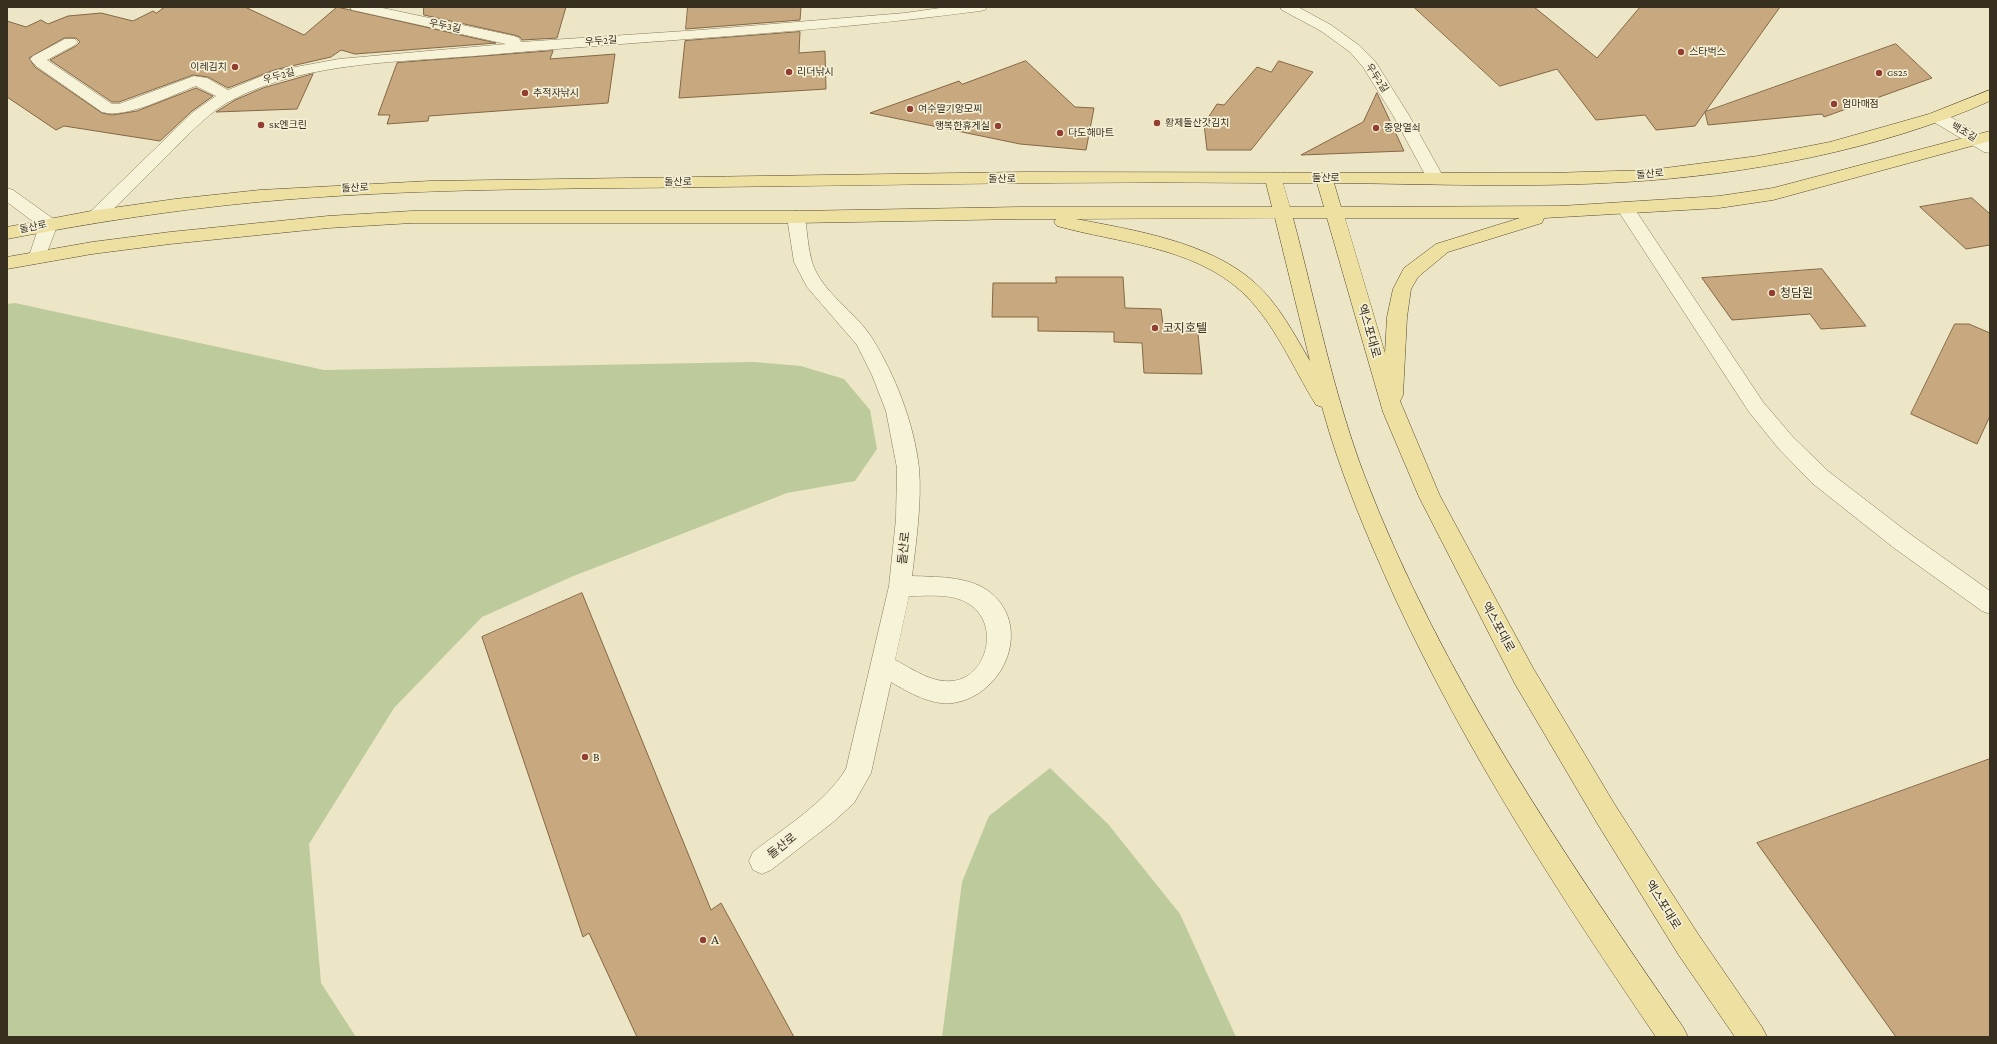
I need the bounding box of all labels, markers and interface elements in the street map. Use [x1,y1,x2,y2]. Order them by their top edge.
street label: 우두3길 [428,17,462,35]
street label: 우두2길 [584,34,618,48]
place label: 스타벅스 [1689,46,1726,58]
marker: 스타벅스 [1676,47,1686,57]
place label: 이레김치 [190,61,227,73]
street label: 우두2길 [1363,61,1391,95]
marker: 이레김치 [230,62,240,72]
street label: 우두2길 [262,66,296,86]
place label: 리더낚시 [797,66,834,78]
marker: 리더낚시 [784,67,794,77]
place label: GS25 [1887,67,1907,79]
marker: GS25 [1874,68,1884,78]
place label: 추적자낚시 [533,87,579,99]
marker: 추적자낚시 [520,88,530,98]
place label: 엄마매점 [1842,98,1879,110]
marker: 엄마매점 [1829,99,1839,109]
place label: 여수딸기앙모찌 [918,103,982,115]
marker: 여수딸기앙모찌 [905,104,915,114]
place label: 황제돌산갓김치 [1165,117,1229,129]
marker: 황제돌산갓김치 [1152,118,1162,128]
place label: SK엔크린 [269,119,307,131]
marker: SK엔크린 [256,120,266,130]
place label: 행복한휴게실 [935,120,990,132]
street label: 백초길 [1949,120,1979,144]
marker: 행복한휴게실 [993,121,1003,131]
place label: 중앙열쇠 [1384,122,1421,134]
marker: 중앙열쇠 [1371,123,1381,133]
place label: 다도해마트 [1068,127,1114,139]
marker: 다도해마트 [1055,128,1065,138]
street label: 돌산로 [1636,167,1664,181]
street label: 돌산로 [1312,172,1340,184]
street label: 돌산로 [988,173,1016,185]
street label: 돌산로 [664,176,692,188]
street label: 돌산로 [341,181,369,195]
street label: 돌산로 [18,218,48,236]
place label: 청담원 [1780,286,1813,300]
marker: 청담원 [1767,288,1777,298]
street label: 엑스포대로 [1354,302,1384,360]
place label: 코지호텔 [1163,321,1207,335]
marker: 코지호텔 [1150,323,1160,333]
street label: 돌산로 [895,531,913,565]
street label: 엑스포대로 [1478,599,1518,655]
place label: B [593,750,600,764]
marker: B [580,752,590,762]
street label: 돌산로 [765,830,799,862]
street label: 엑스포대로 [1642,878,1684,932]
place label: A [711,932,719,948]
marker: A [698,935,708,945]

